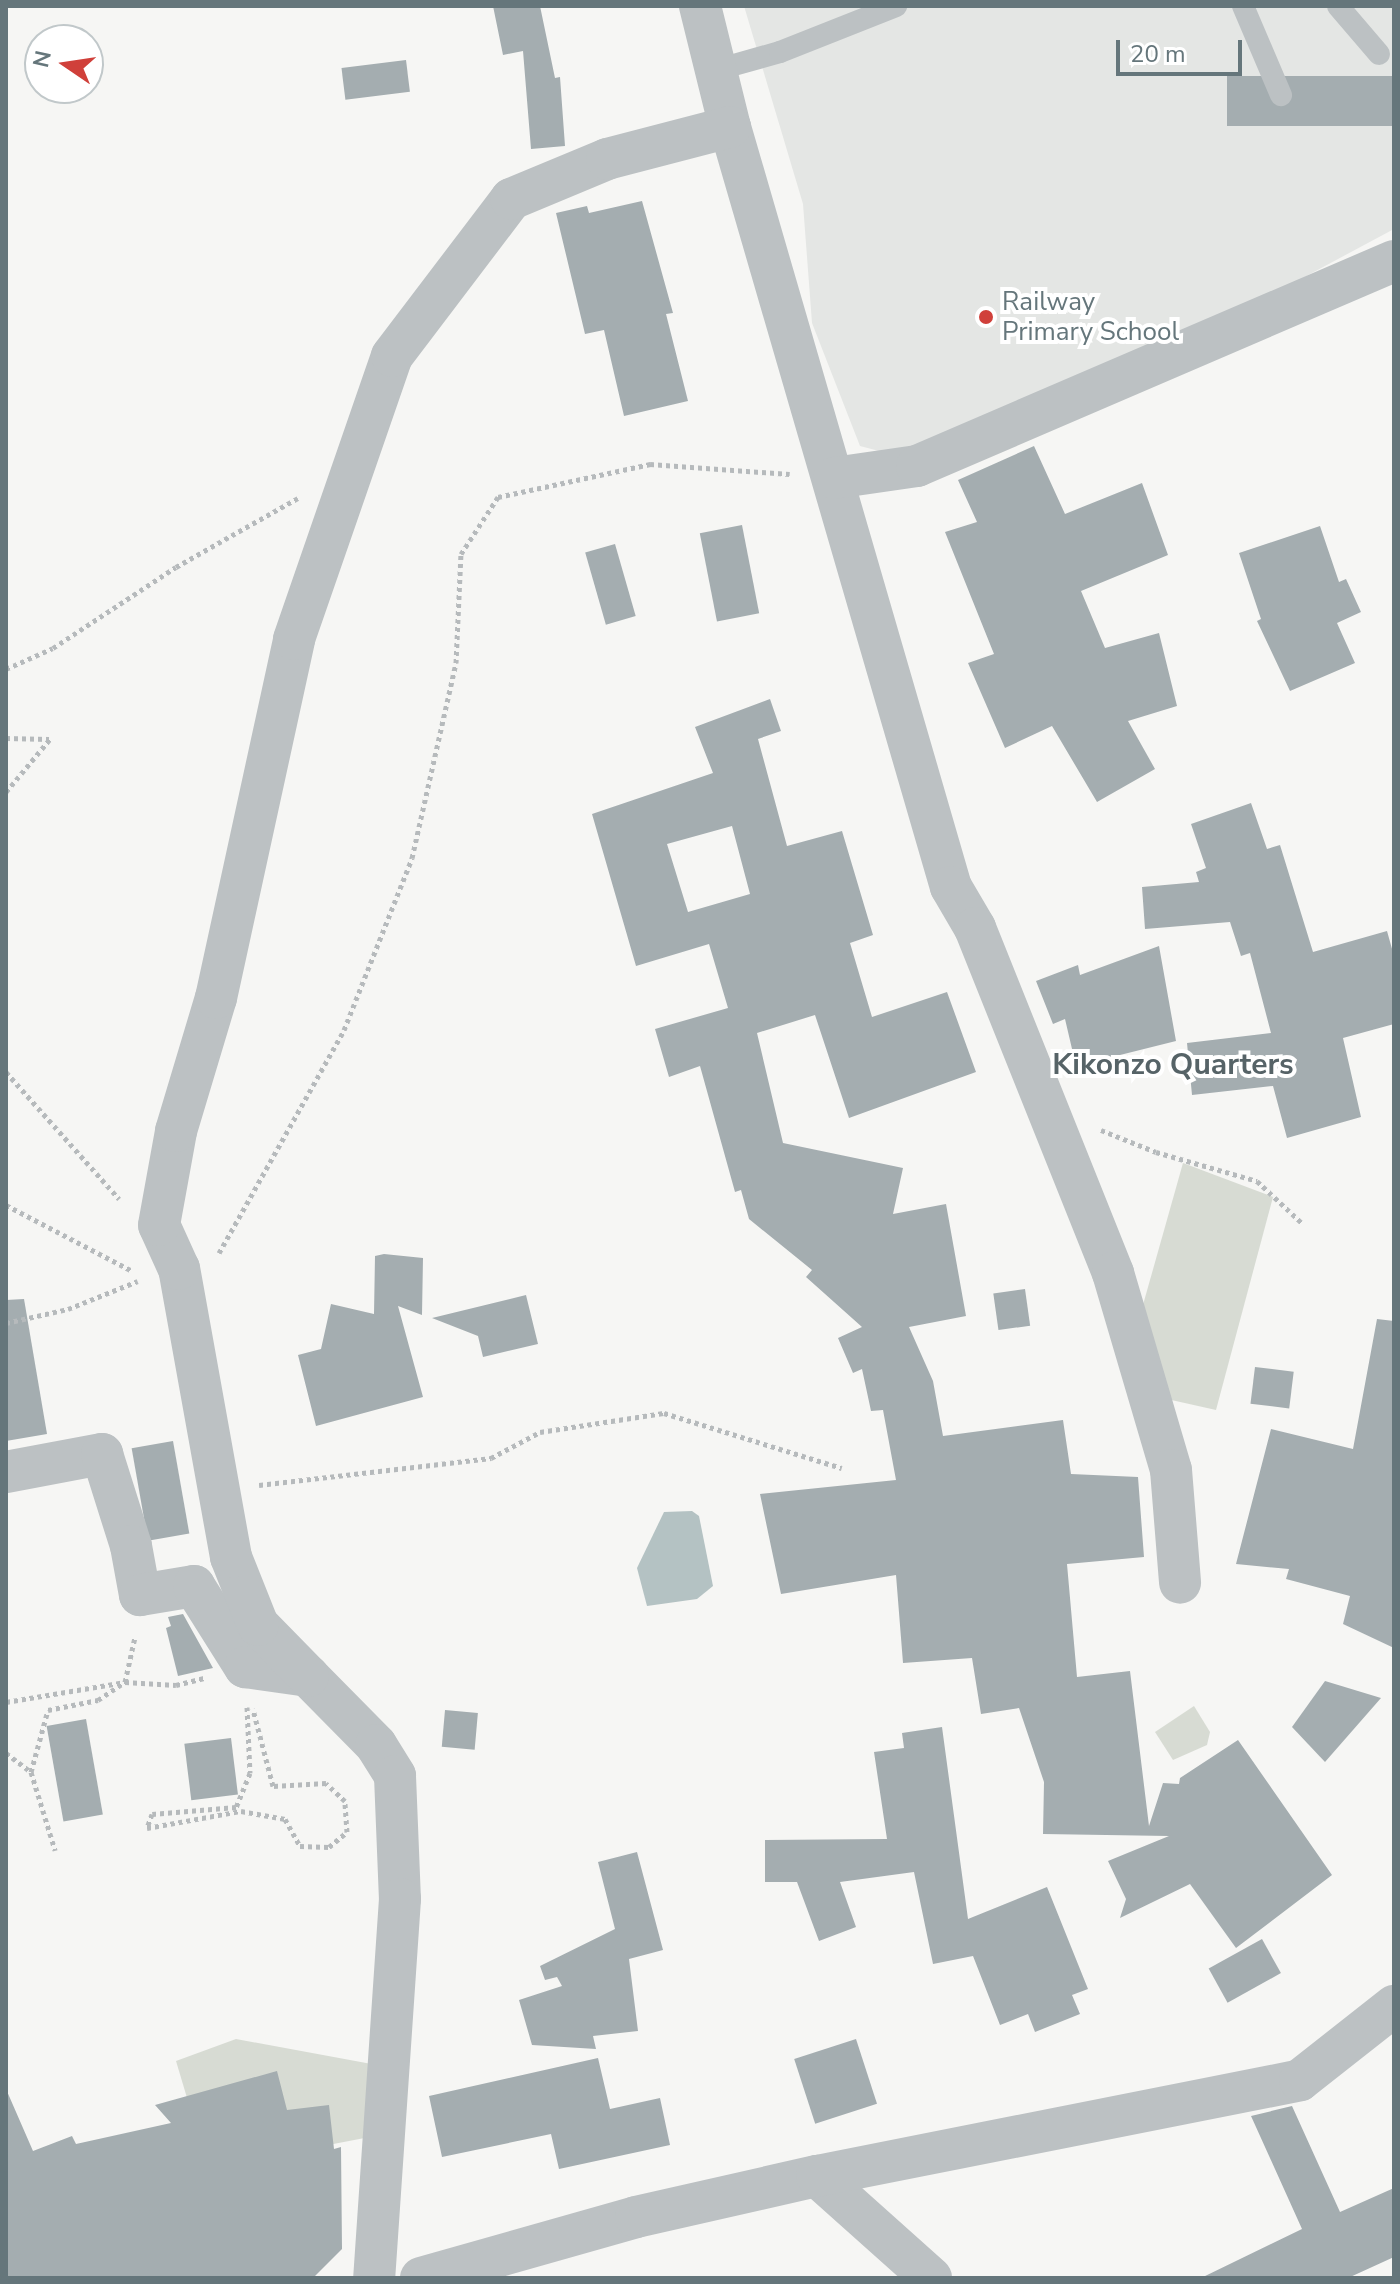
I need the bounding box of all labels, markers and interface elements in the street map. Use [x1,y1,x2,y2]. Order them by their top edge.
north arrow [24,24,104,104]
scale bar [1120,24,1246,74]
text: 20 m [1130,38,1186,70]
text: N [26,48,59,70]
place label: Railway Primary School [1002,286,1179,348]
marker: Railway Primary School [977,308,995,326]
district label: Kikonzo Quarters [1052,1047,1294,1083]

